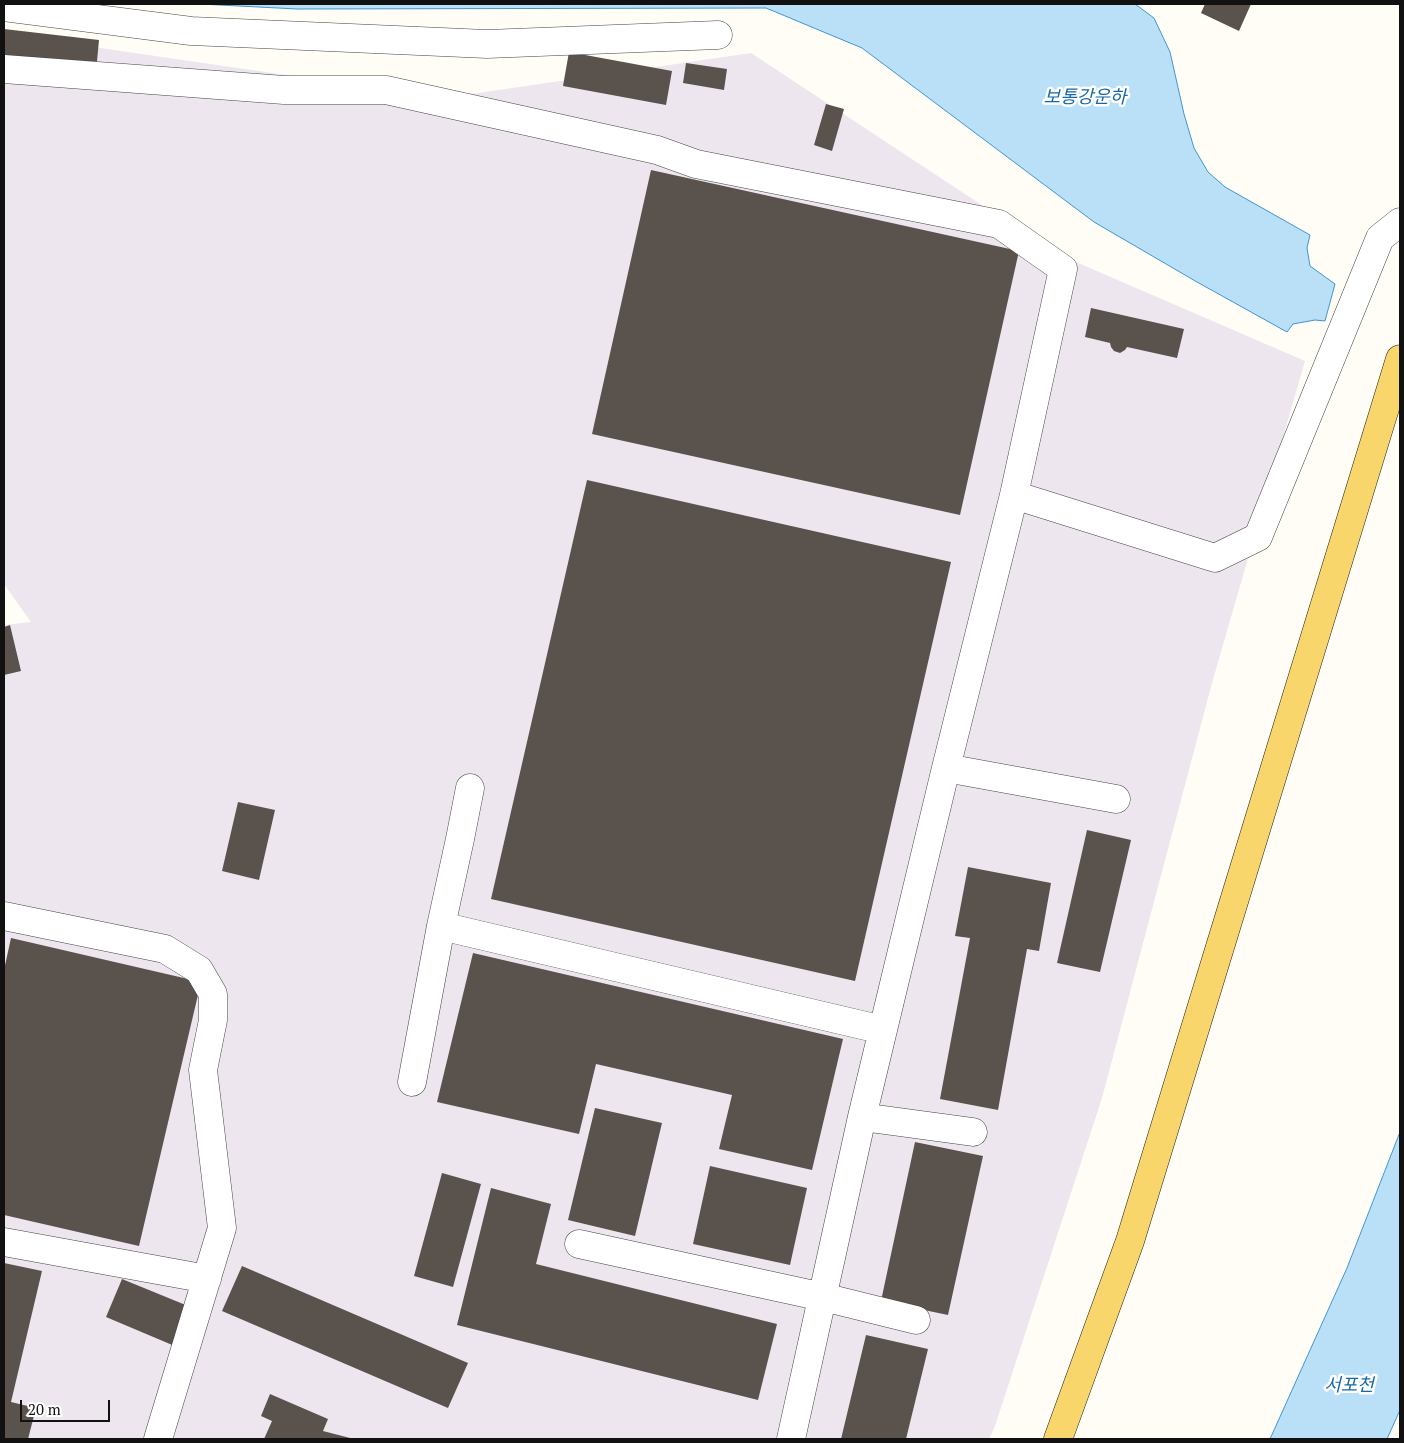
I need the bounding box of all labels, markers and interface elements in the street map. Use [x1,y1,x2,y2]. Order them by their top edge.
water label: 보통강운하 [1044,87,1126,109]
water label: 서포천 [1324,1375,1374,1397]
scale bar [22,1390,112,1422]
text: 20 m [28,1399,61,1419]

